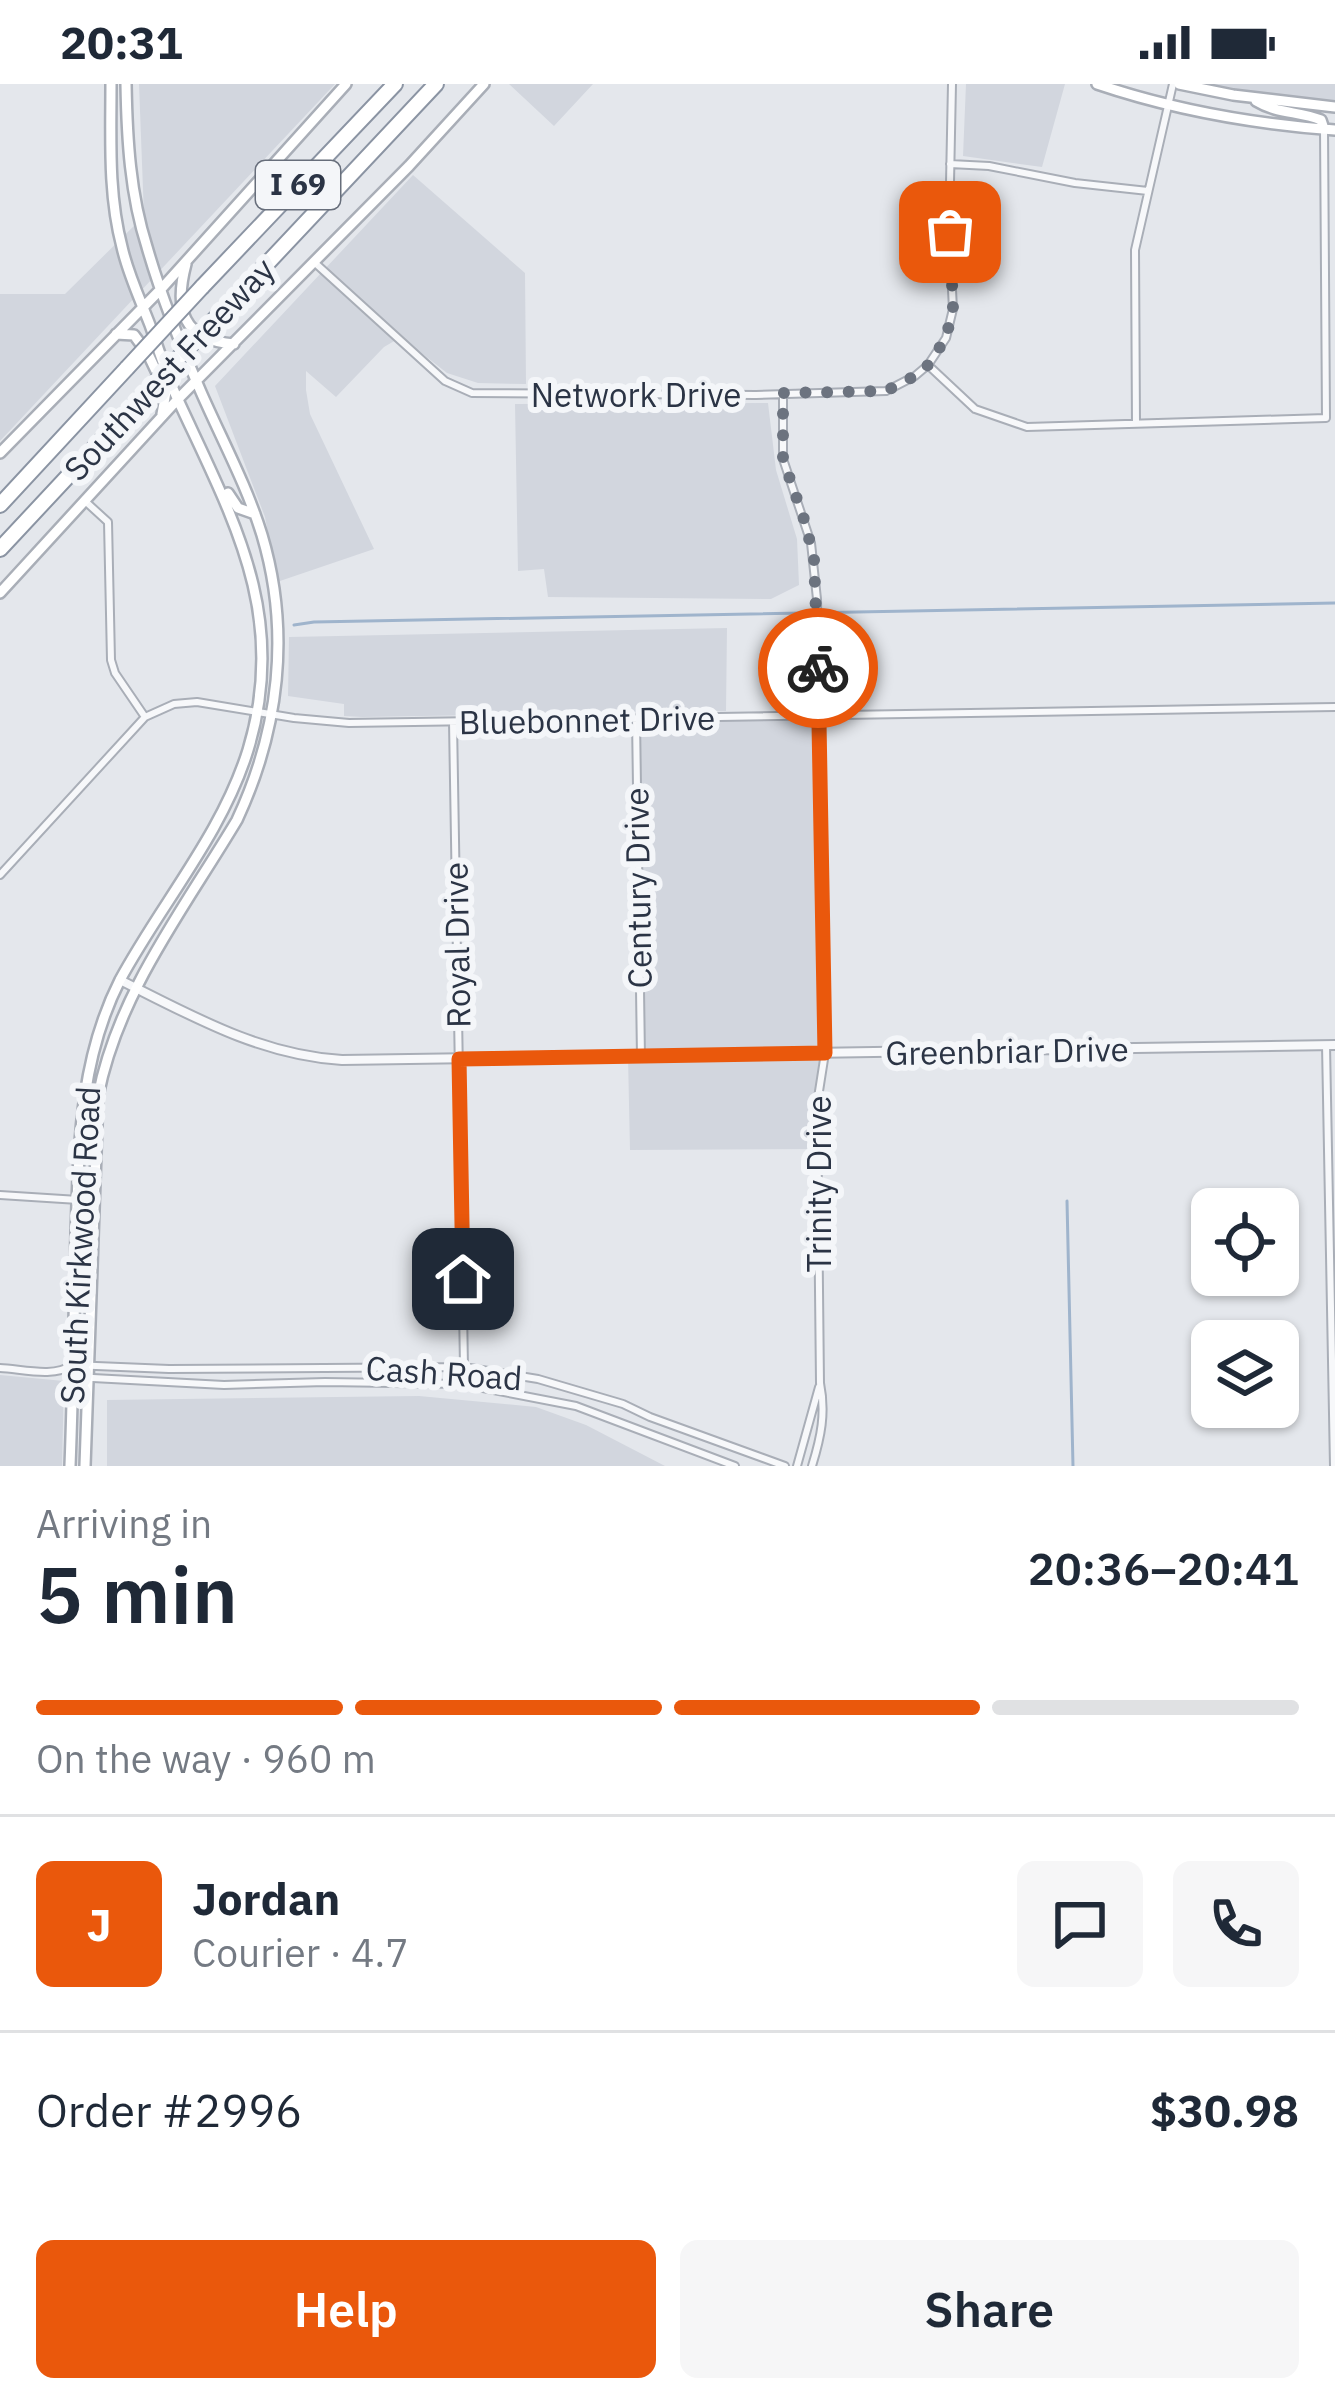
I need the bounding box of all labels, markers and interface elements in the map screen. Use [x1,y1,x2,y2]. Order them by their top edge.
text: 20:31 [60,13,183,71]
road number: I 69 [256,161,340,209]
pin [899,181,1001,283]
icon: bag [917,199,983,265]
street label: Southwest Freeway [54,248,283,489]
street label: Network Drive [531,373,741,416]
courier [758,608,878,728]
icon: bike [785,635,851,701]
street label: Bluebonnet Drive [458,696,716,743]
street label: Century Drive [614,787,661,989]
street label: Royal Drive [434,862,479,1028]
street label: Greenbriar Drive [885,1027,1129,1074]
street label: South Kirkwood Road [50,1085,109,1405]
street label: Trinity Drive [797,1095,840,1273]
map controls [1191,1188,1299,1428]
button: locate [1191,1188,1299,1296]
pin [412,1228,514,1330]
icon: home [430,1246,496,1312]
button: layers [1191,1320,1299,1428]
street label: Cash Road [364,1346,524,1399]
text: Arriving in [36,1498,212,1549]
text: 20:36–20:41 [1028,1539,1299,1597]
text: 5 min [36,1543,238,1644]
text: On the way · 960 m [36,1733,376,1784]
button: chat [1017,1861,1143,1987]
button: phone [1173,1861,1299,1987]
text: Jordan [192,1869,340,1927]
text: J [86,1895,112,1953]
text: Courier · 4.7 [192,1927,409,1978]
text: Order #2996 [36,2081,302,2139]
text: $30.98 [1150,2081,1299,2139]
button: Help [36,2240,656,2378]
button: Share [680,2240,1299,2378]

